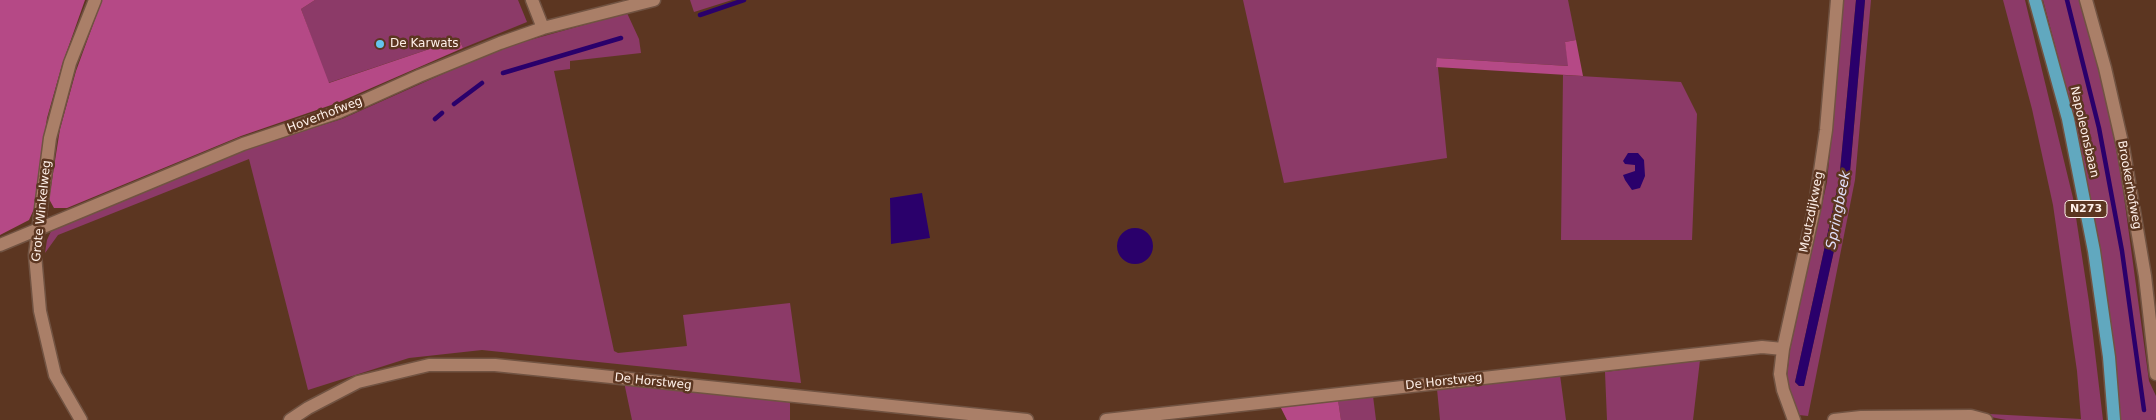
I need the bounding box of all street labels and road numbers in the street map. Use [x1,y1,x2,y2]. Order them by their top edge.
street label: Napoleonsbaan [2067,85,2101,179]
street label: Hoverhofweg [285,94,365,136]
street label: Brookerhofweg [2114,139,2144,231]
street label: Grote Winkelweg [30,160,54,262]
street label: Moutzdijkweg [1797,170,1827,254]
road number: N273 [2065,200,2107,218]
street label: De Horstweg [614,371,692,393]
street label: De Horstweg [1405,371,1483,393]

